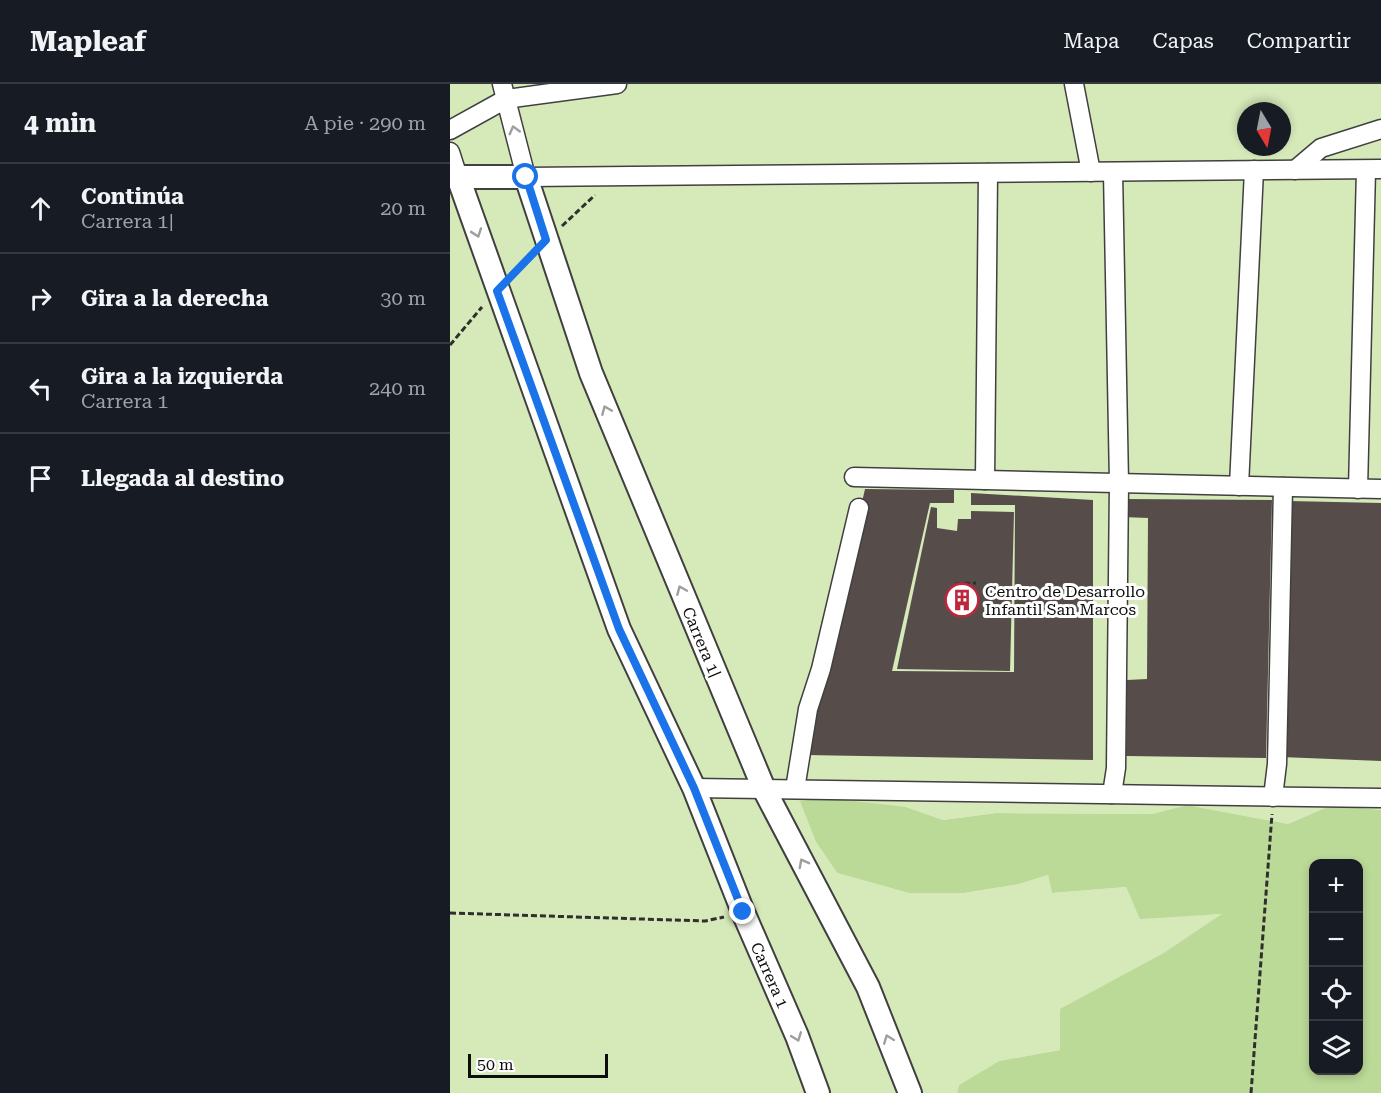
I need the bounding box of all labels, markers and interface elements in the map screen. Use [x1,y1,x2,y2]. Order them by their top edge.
text: Mapleaf [30,25,146,58]
text: Mapa [1063,29,1119,53]
text: Capas [1152,29,1214,53]
text: Compartir [1247,29,1351,53]
north arrow [1237,102,1291,156]
text: 4 min [24,108,96,138]
text: A pie · 290 m [304,111,426,135]
one-way arrow [509,126,521,136]
route start [512,163,538,189]
text: Continúa [81,184,184,209]
icon: ahead [24,192,57,225]
text: 20 m [380,196,426,220]
text: Carrera 1| [81,209,174,233]
one-way arrow [469,227,482,238]
icon: right [24,282,57,315]
text: Gira a la derecha [81,286,268,311]
text: 30 m [380,286,426,310]
text: Gira a la izquierda [81,364,283,389]
icon: left [24,372,57,405]
text: 240 m [369,376,426,400]
text: Carrera 1 [81,389,169,413]
one-way arrow [601,405,613,416]
icon: arrive [24,462,57,495]
text: Llegada al destino [81,466,284,491]
building icon: Centro de Desarrollo Infantil San Marcos [944,582,980,618]
place label: Centro de Desarrollo Infantil San Marcos [985,582,1145,619]
one-way arrow [676,585,688,596]
street label: Carrera 1| [678,604,725,680]
one-way arrow [799,859,810,870]
map controls [1309,859,1363,1075]
button: + [1309,859,1363,913]
route end [729,898,755,924]
button: − [1309,913,1363,967]
street label: Carrera 1 [747,939,792,1011]
button: locate [1309,967,1363,1021]
button: layers [1309,1021,1363,1075]
one-way arrow [790,1032,803,1042]
one-way arrow [883,1034,895,1045]
scale bar [468,1051,608,1078]
text: 50 m [477,1055,514,1074]

